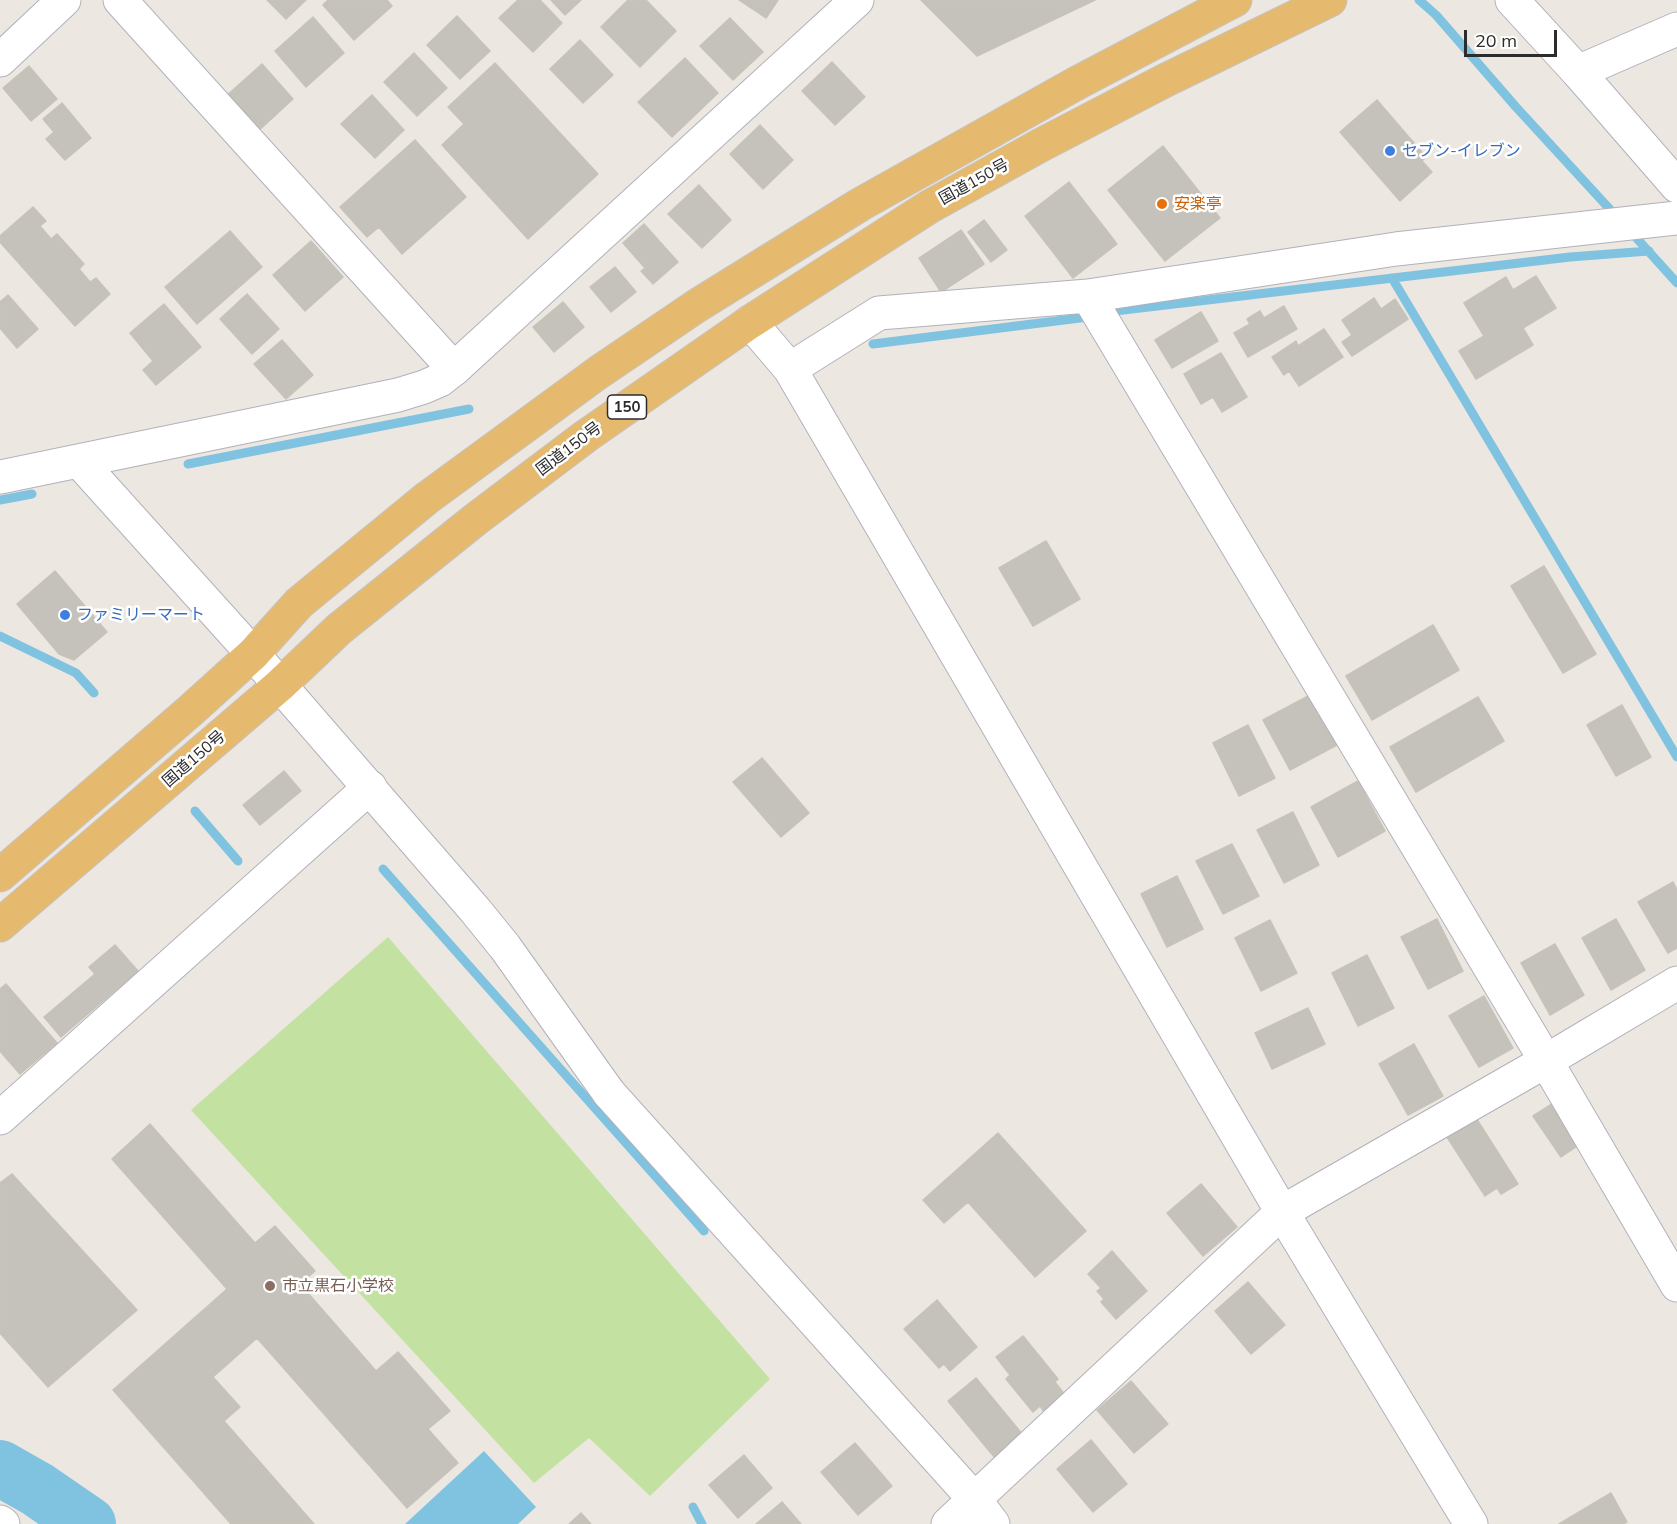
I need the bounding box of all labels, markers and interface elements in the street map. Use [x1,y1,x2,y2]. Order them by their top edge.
scale bar [1467,18,1560,56]
text: 20 m [1475,29,1517,52]
place label: セブン-イレブン [1402,141,1521,161]
marker: セブン-イレブン [1383,144,1397,158]
street label: 国道150号 [936,155,1012,209]
place label: 安楽亭 [1174,194,1222,214]
marker: 安楽亭 [1155,197,1169,211]
road number: 150 [608,395,646,419]
street label: 国道150号 [533,418,605,480]
place label: ファミリーマート [77,605,205,625]
marker: ファミリーマート [58,608,72,622]
street label: 国道150号 [159,727,229,791]
place label: 市立黒石小学校 [282,1276,394,1296]
marker: 市立黒石小学校 [263,1279,277,1293]

